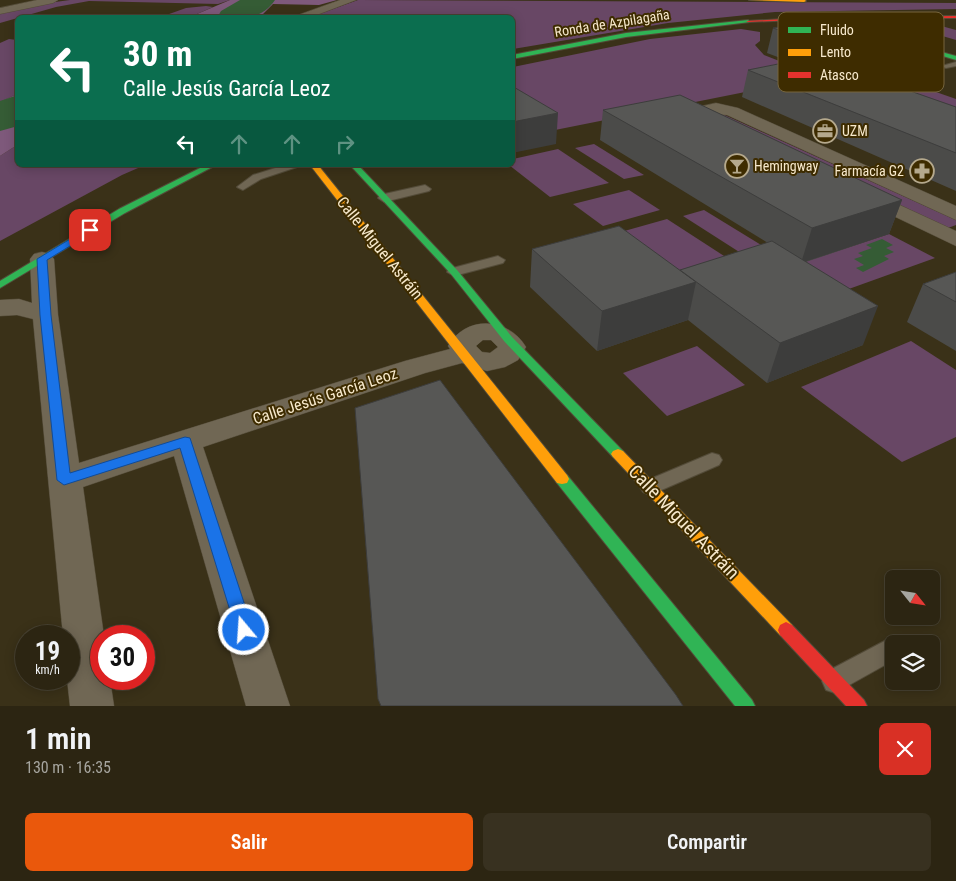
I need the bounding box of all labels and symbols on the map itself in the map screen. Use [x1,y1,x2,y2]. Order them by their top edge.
street label: Ronda de Azpilagaña [553,6,671,40]
legend [778,12,944,92]
text: Fluido [820,22,854,38]
text: Lento [820,44,851,60]
text: Atasco [820,67,859,83]
office icon: UZM [812,118,838,144]
place label: UZM [842,123,868,139]
bar icon: Hemingway [724,153,750,179]
place label: Hemingway [754,158,818,174]
pharmacy icon: Farmacía G2 [909,158,935,184]
place label: Farmacía G2 [834,163,904,179]
street label: Calle Miguel Astráin [333,193,427,303]
pin [69,209,111,251]
street label: Calle Jesús García Leoz [250,364,400,428]
street label: Calle Miguel Astráin [624,460,744,584]
north arrow [885,570,940,625]
position arrow [217,603,269,655]
speed limit sign: 30 [90,625,155,690]

